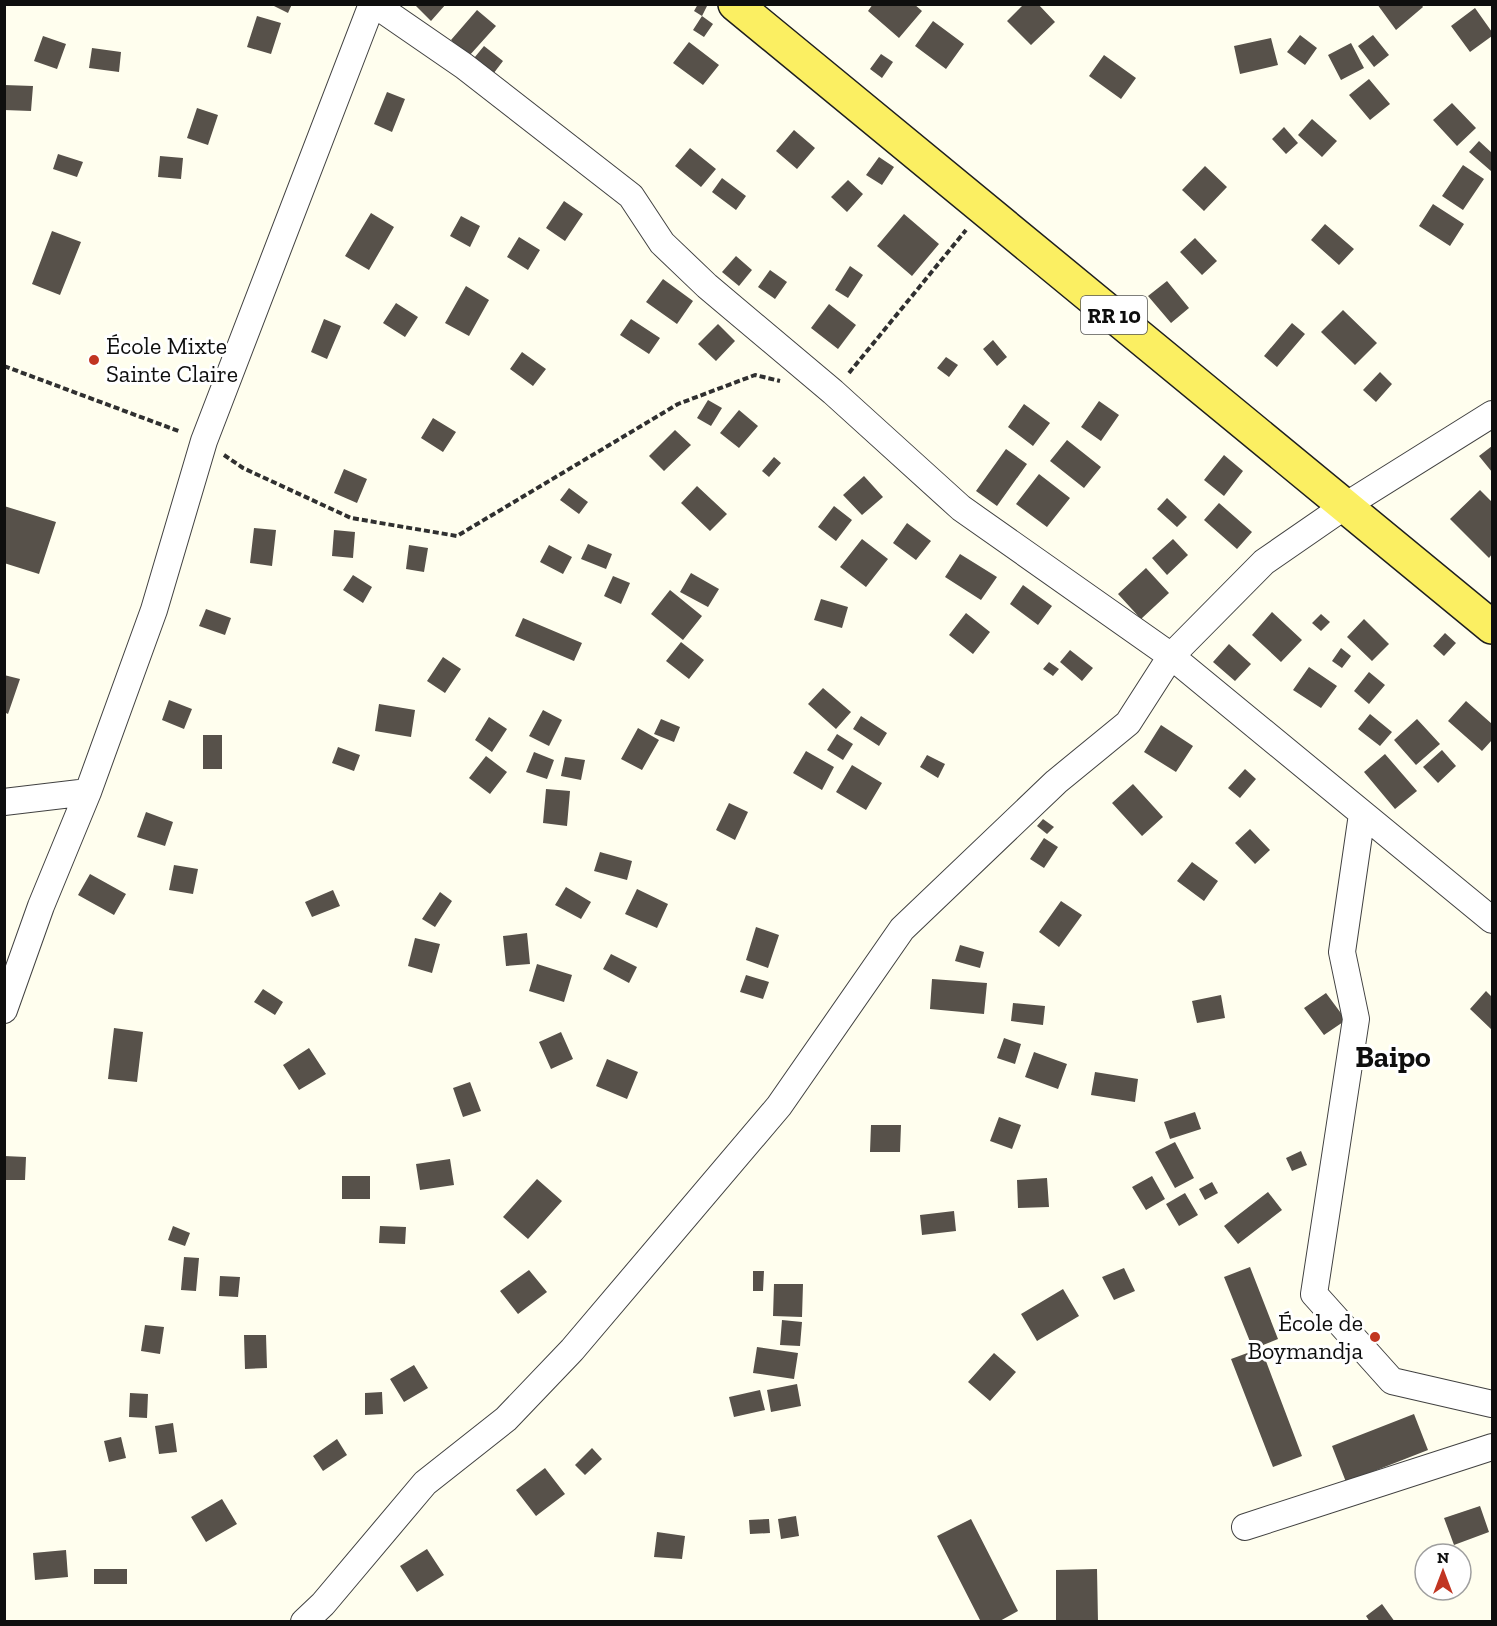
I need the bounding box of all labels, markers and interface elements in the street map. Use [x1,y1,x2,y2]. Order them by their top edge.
road number: RR 10 [1081,296,1147,334]
place label: École Mixte Sainte Claire [106,331,238,388]
marker: École Mixte Sainte Claire [87,353,101,367]
district label: Baipo [1355,1039,1431,1075]
place label: École de Boymandja [1247,1308,1363,1365]
marker: École de Boymandja [1368,1330,1382,1344]
north arrow [1413,1542,1473,1602]
text: N [1437,1548,1449,1567]

